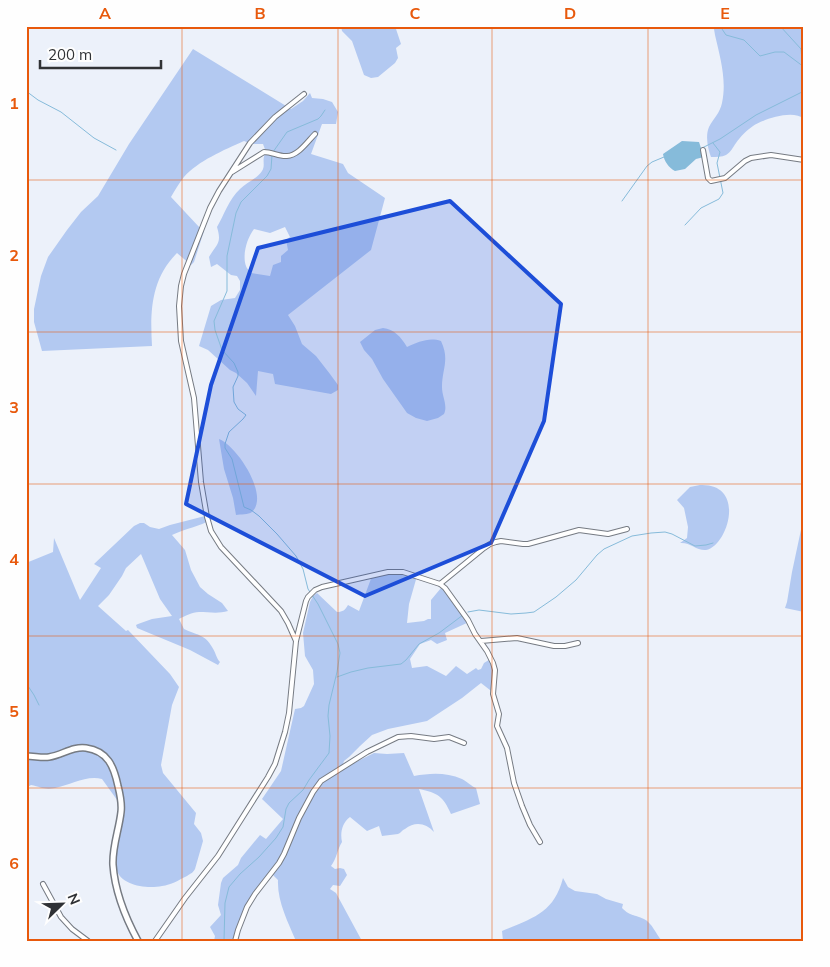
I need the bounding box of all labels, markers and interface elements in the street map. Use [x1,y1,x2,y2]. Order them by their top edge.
text: A [99,3,111,23]
text: B [254,3,266,23]
text: C [410,3,421,23]
text: D [564,3,576,23]
text: E [720,3,730,23]
scale bar [40,38,161,70]
text: 200 m [48,45,92,64]
text: 1 [9,93,19,113]
text: 2 [9,245,19,265]
text: 3 [9,397,19,417]
text: 4 [9,549,19,569]
text: 5 [9,701,19,721]
text: 6 [9,853,19,873]
north arrow [38,880,88,930]
text: N [64,891,84,907]

